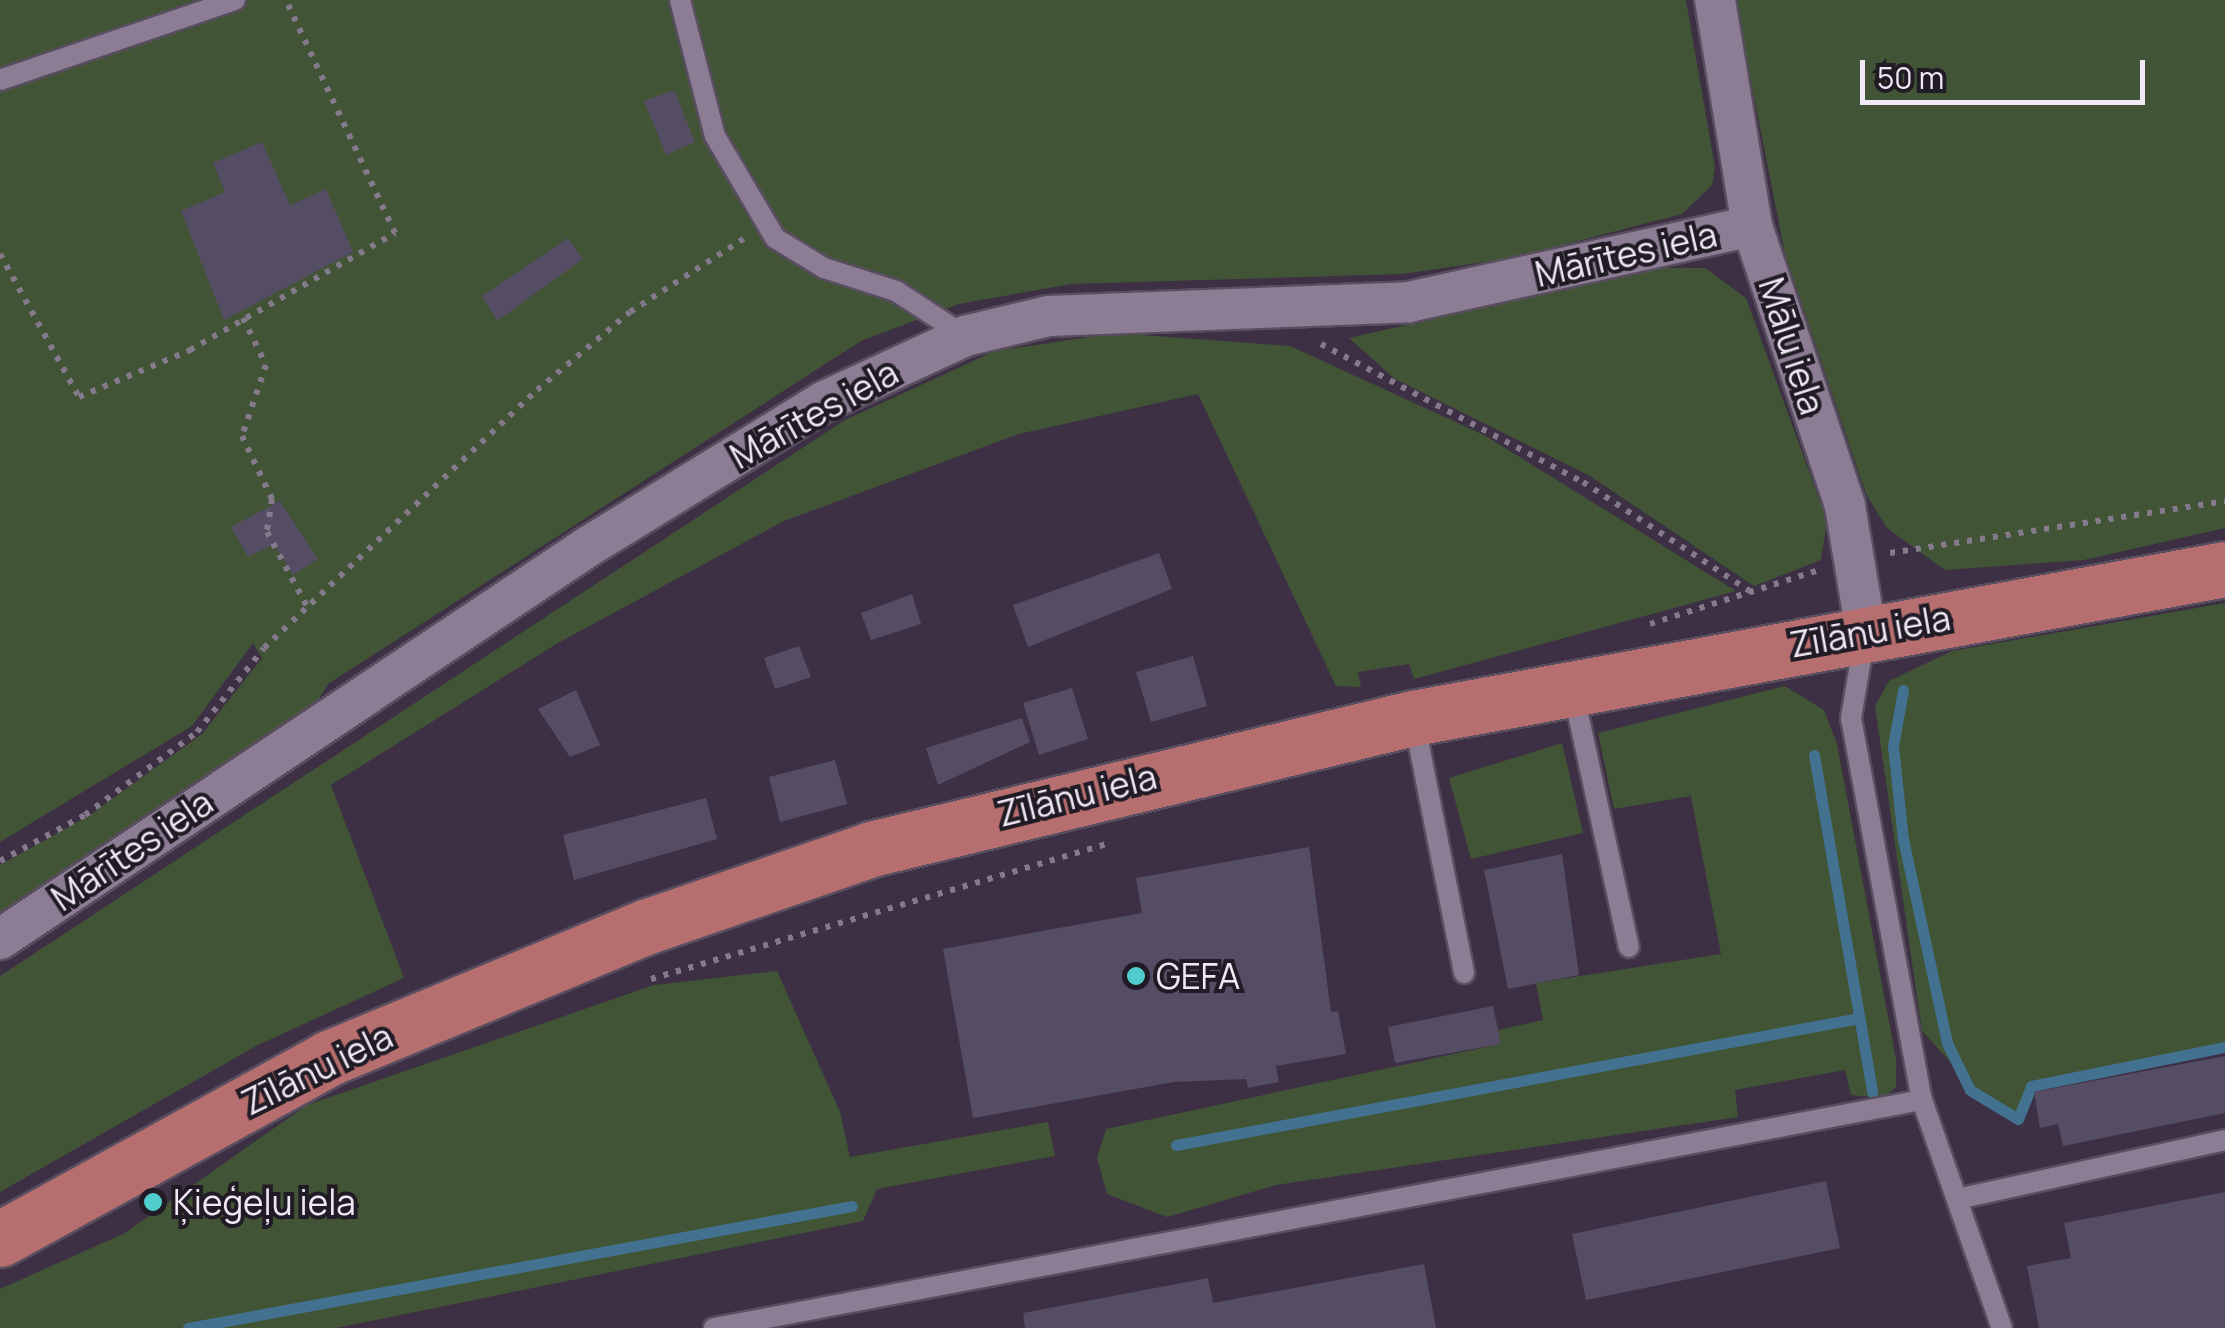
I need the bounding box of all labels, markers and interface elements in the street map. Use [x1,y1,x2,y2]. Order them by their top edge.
scale bar [1865,40,2150,102]
text: 50 m [1877,57,1944,98]
street label: Mārītes iela [1531,213,1721,295]
street label: Mālu iela [1750,272,1834,420]
street label: Mārītes iela [723,351,905,477]
street label: Zīlānu iela [1787,596,1953,666]
street label: Zīlānu iela [993,755,1161,835]
street label: Mārītes iela [44,781,220,919]
place label: GEFA [1156,955,1240,997]
marker: GEFA [1125,965,1147,987]
street label: Zīlānu iela [235,1015,399,1123]
place label: Ķieģeļu iela [173,1181,356,1223]
marker: Ķieģeļu iela [142,1191,164,1213]

